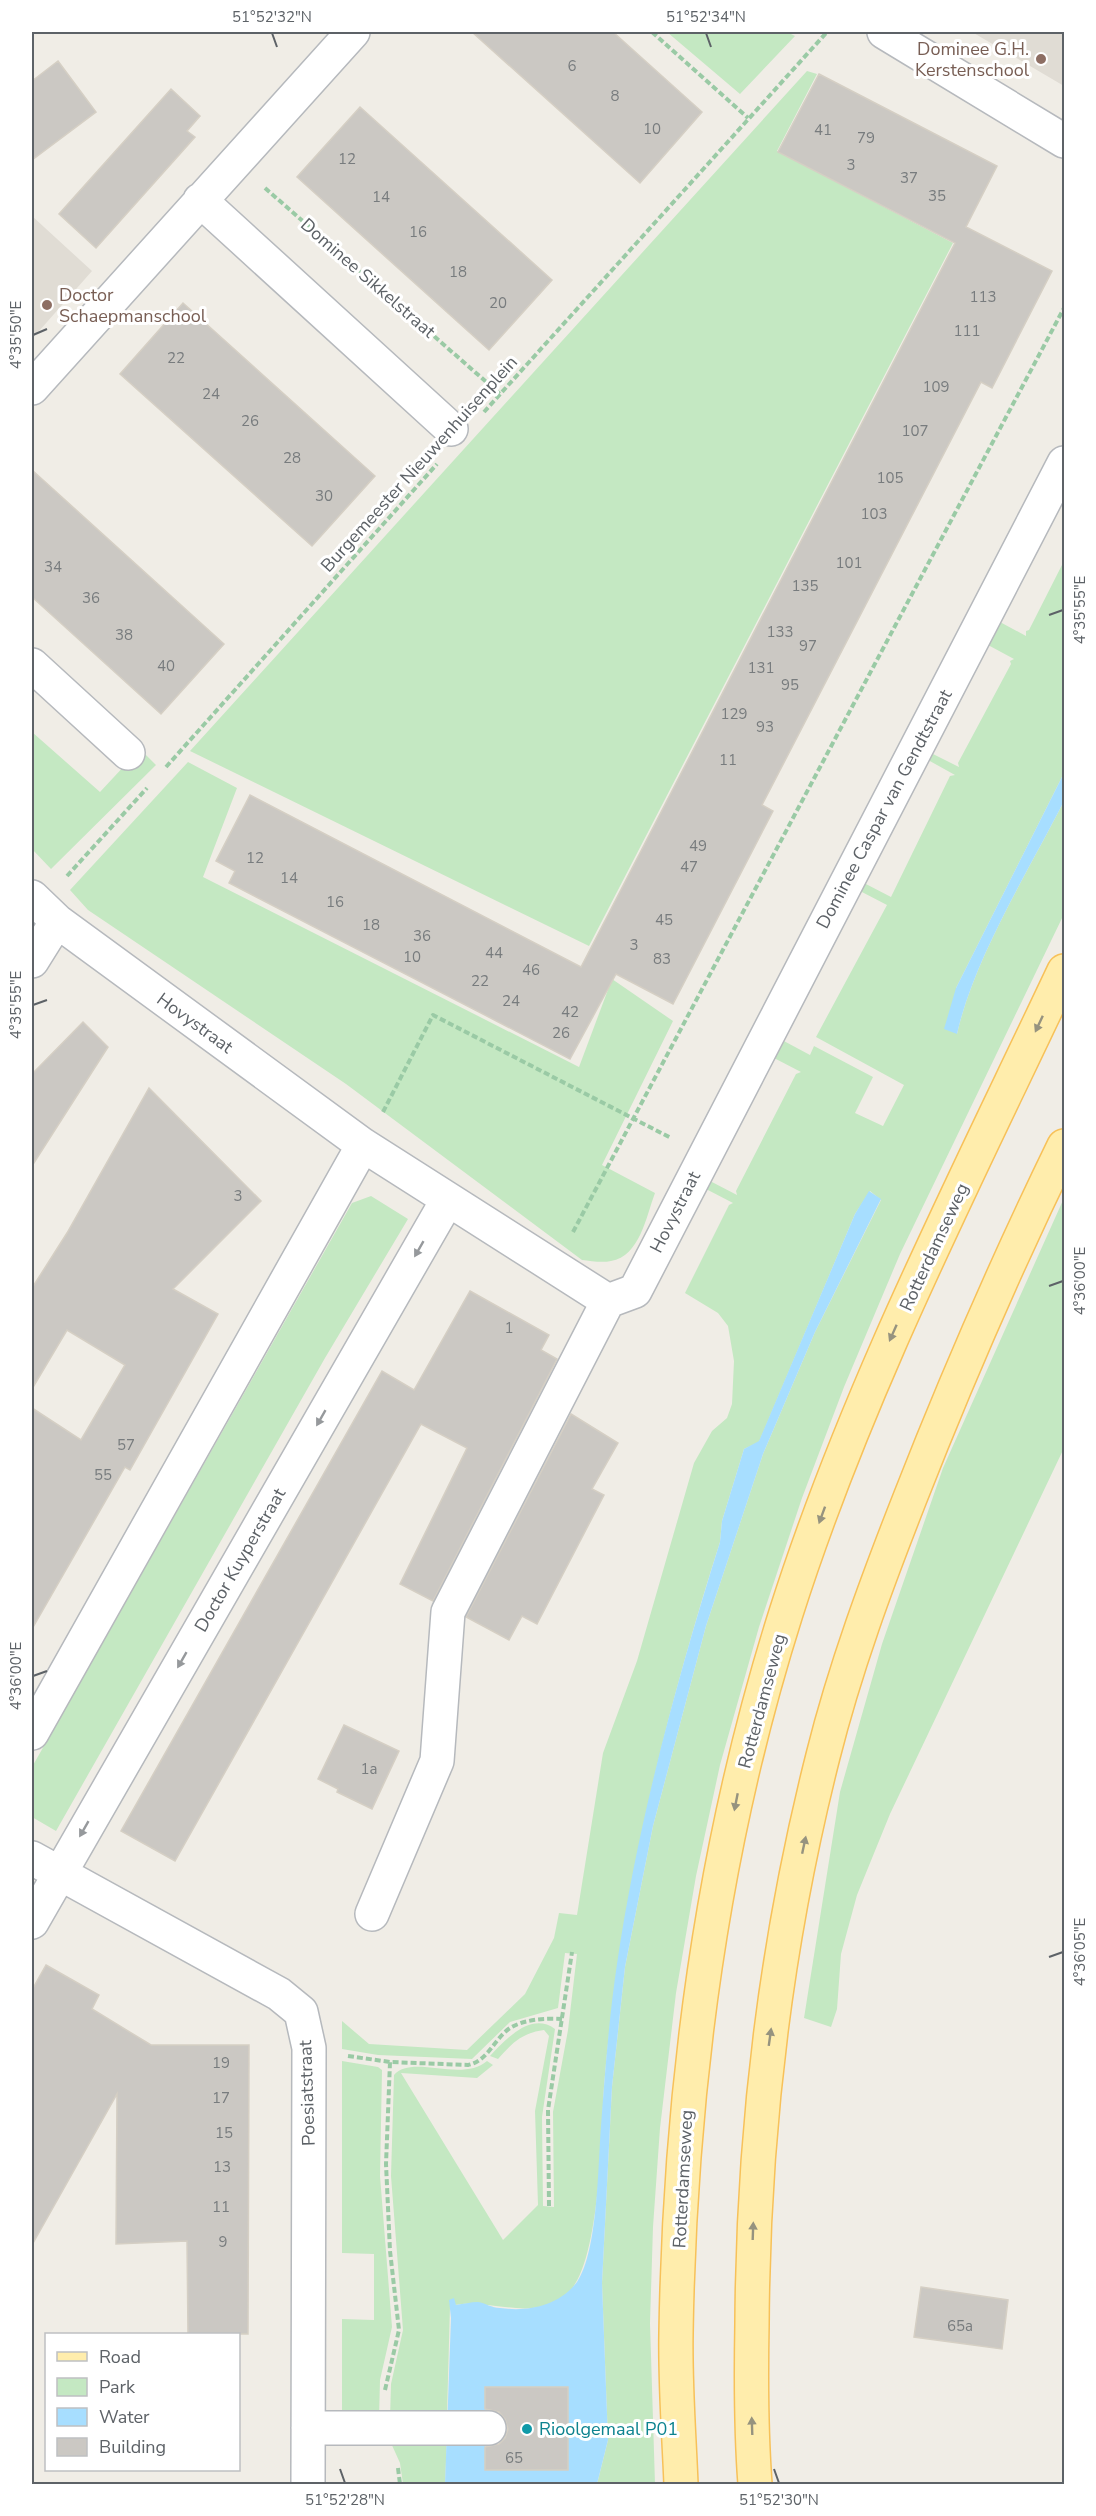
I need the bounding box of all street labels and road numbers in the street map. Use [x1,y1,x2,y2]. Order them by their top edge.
street label: Dominee Sikkelstraat [295,213,441,344]
street label: Burgemeester Nieuwenhuisenplein [315,351,523,577]
street label: Dominee Caspar van Gendtstraat [811,685,958,933]
street label: Hovystraat [152,987,239,1059]
street label: Hovystraat [644,1166,706,1257]
street label: Rotterdamseweg [894,1179,974,1315]
street label: Doctor Kuyperstraat [189,1483,291,1636]
street label: Rotterdamseweg [732,1631,792,1771]
street label: Poesiatstraat [293,2039,321,2146]
street label: Rotterdamseweg [667,2109,699,2249]

